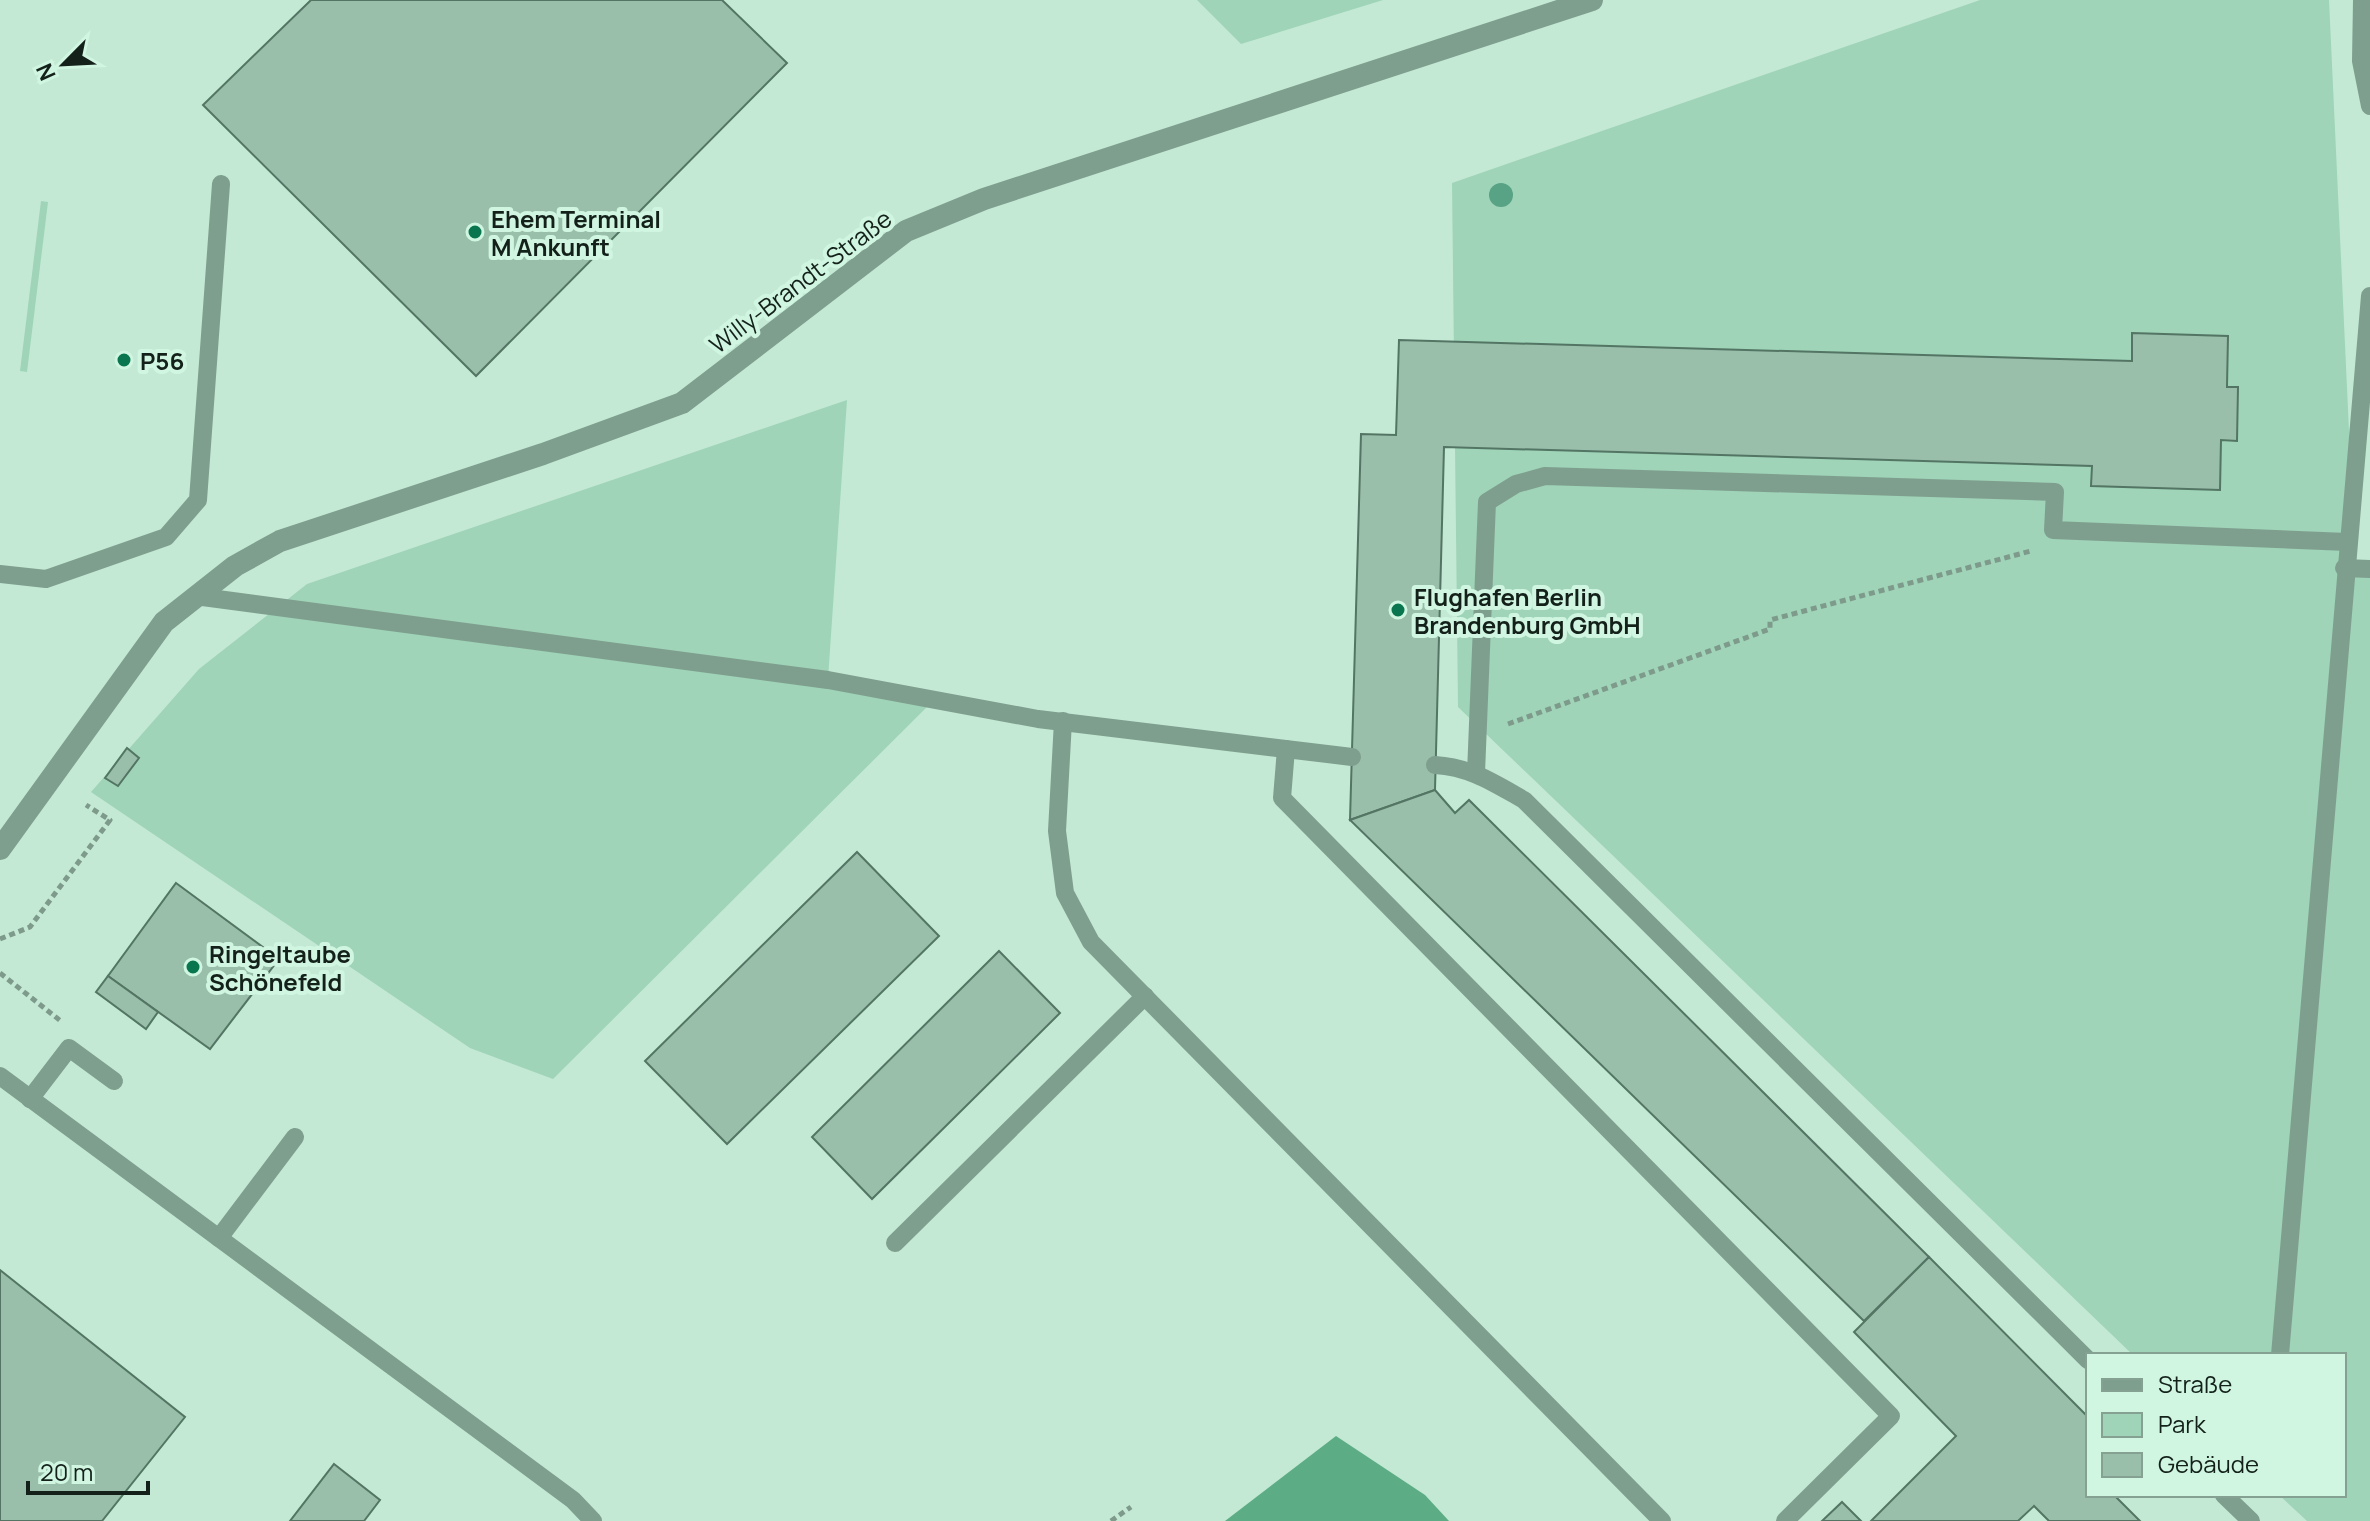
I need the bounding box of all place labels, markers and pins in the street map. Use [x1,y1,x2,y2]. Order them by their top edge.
place label: Ehem Terminal M Ankunft [491,202,661,263]
marker: Ehem Terminal M Ankunft [466,223,484,241]
place label: P56 [140,344,184,377]
marker: P56 [115,351,133,369]
place label: Flughafen Berlin Brandenburg GmbH [1414,580,1641,641]
marker: Flughafen Berlin Brandenburg GmbH [1389,601,1407,619]
place label: Ringeltaube Schönefeld [209,937,351,998]
marker: Ringeltaube Schönefeld [184,958,202,976]

